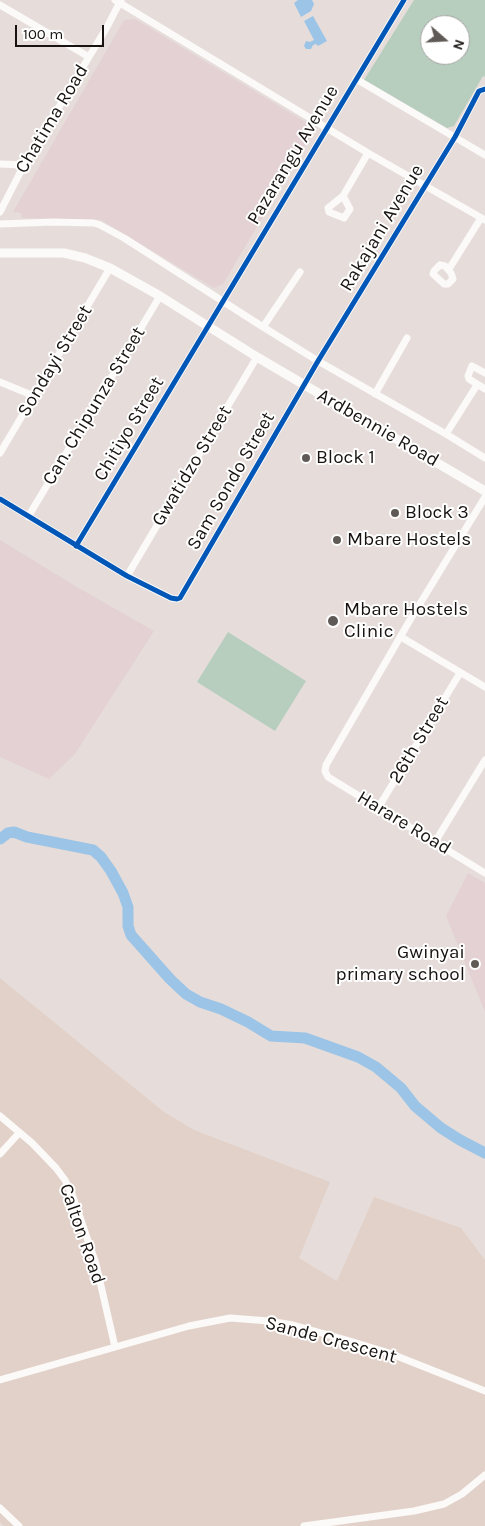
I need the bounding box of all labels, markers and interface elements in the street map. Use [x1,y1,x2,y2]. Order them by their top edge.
scale bar [18,15,106,47]
north arrow [420,15,470,65]
text: 100 m [23,25,63,43]
text: N [449,37,468,52]
street label: Chatima Road [11,60,93,178]
street label: Pazarangu Avenue [242,81,344,229]
street label: Rakajani Avenue [335,160,429,296]
street label: Sondayi Street [13,301,97,421]
street label: Can. Chipunza Street [38,323,150,489]
street label: Chitiyo Street [89,373,169,485]
street label: Ardbennie Road [313,384,443,472]
street label: Gwatidzo Street [147,402,237,530]
street label: Sam Sondo Street [182,408,280,554]
place label: Block 1 [316,447,375,469]
marker: Block 1 [300,452,312,464]
place label: Block 3 [405,502,469,524]
marker: Block 3 [389,507,401,519]
place label: Mbare Hostels [347,529,471,551]
marker: Mbare Hostels [331,534,343,546]
place label: Mbare Hostels Clinic [344,599,468,643]
marker: Mbare Hostels Clinic [326,614,340,628]
street label: 26th Street [384,692,454,788]
street label: Harare Road [353,786,455,860]
place label: Gwinyai primary school [336,942,465,986]
marker: Gwinyai primary school [469,958,481,970]
street label: Calton Road [54,1181,110,1287]
street label: Sande Crescent [263,1311,399,1369]

